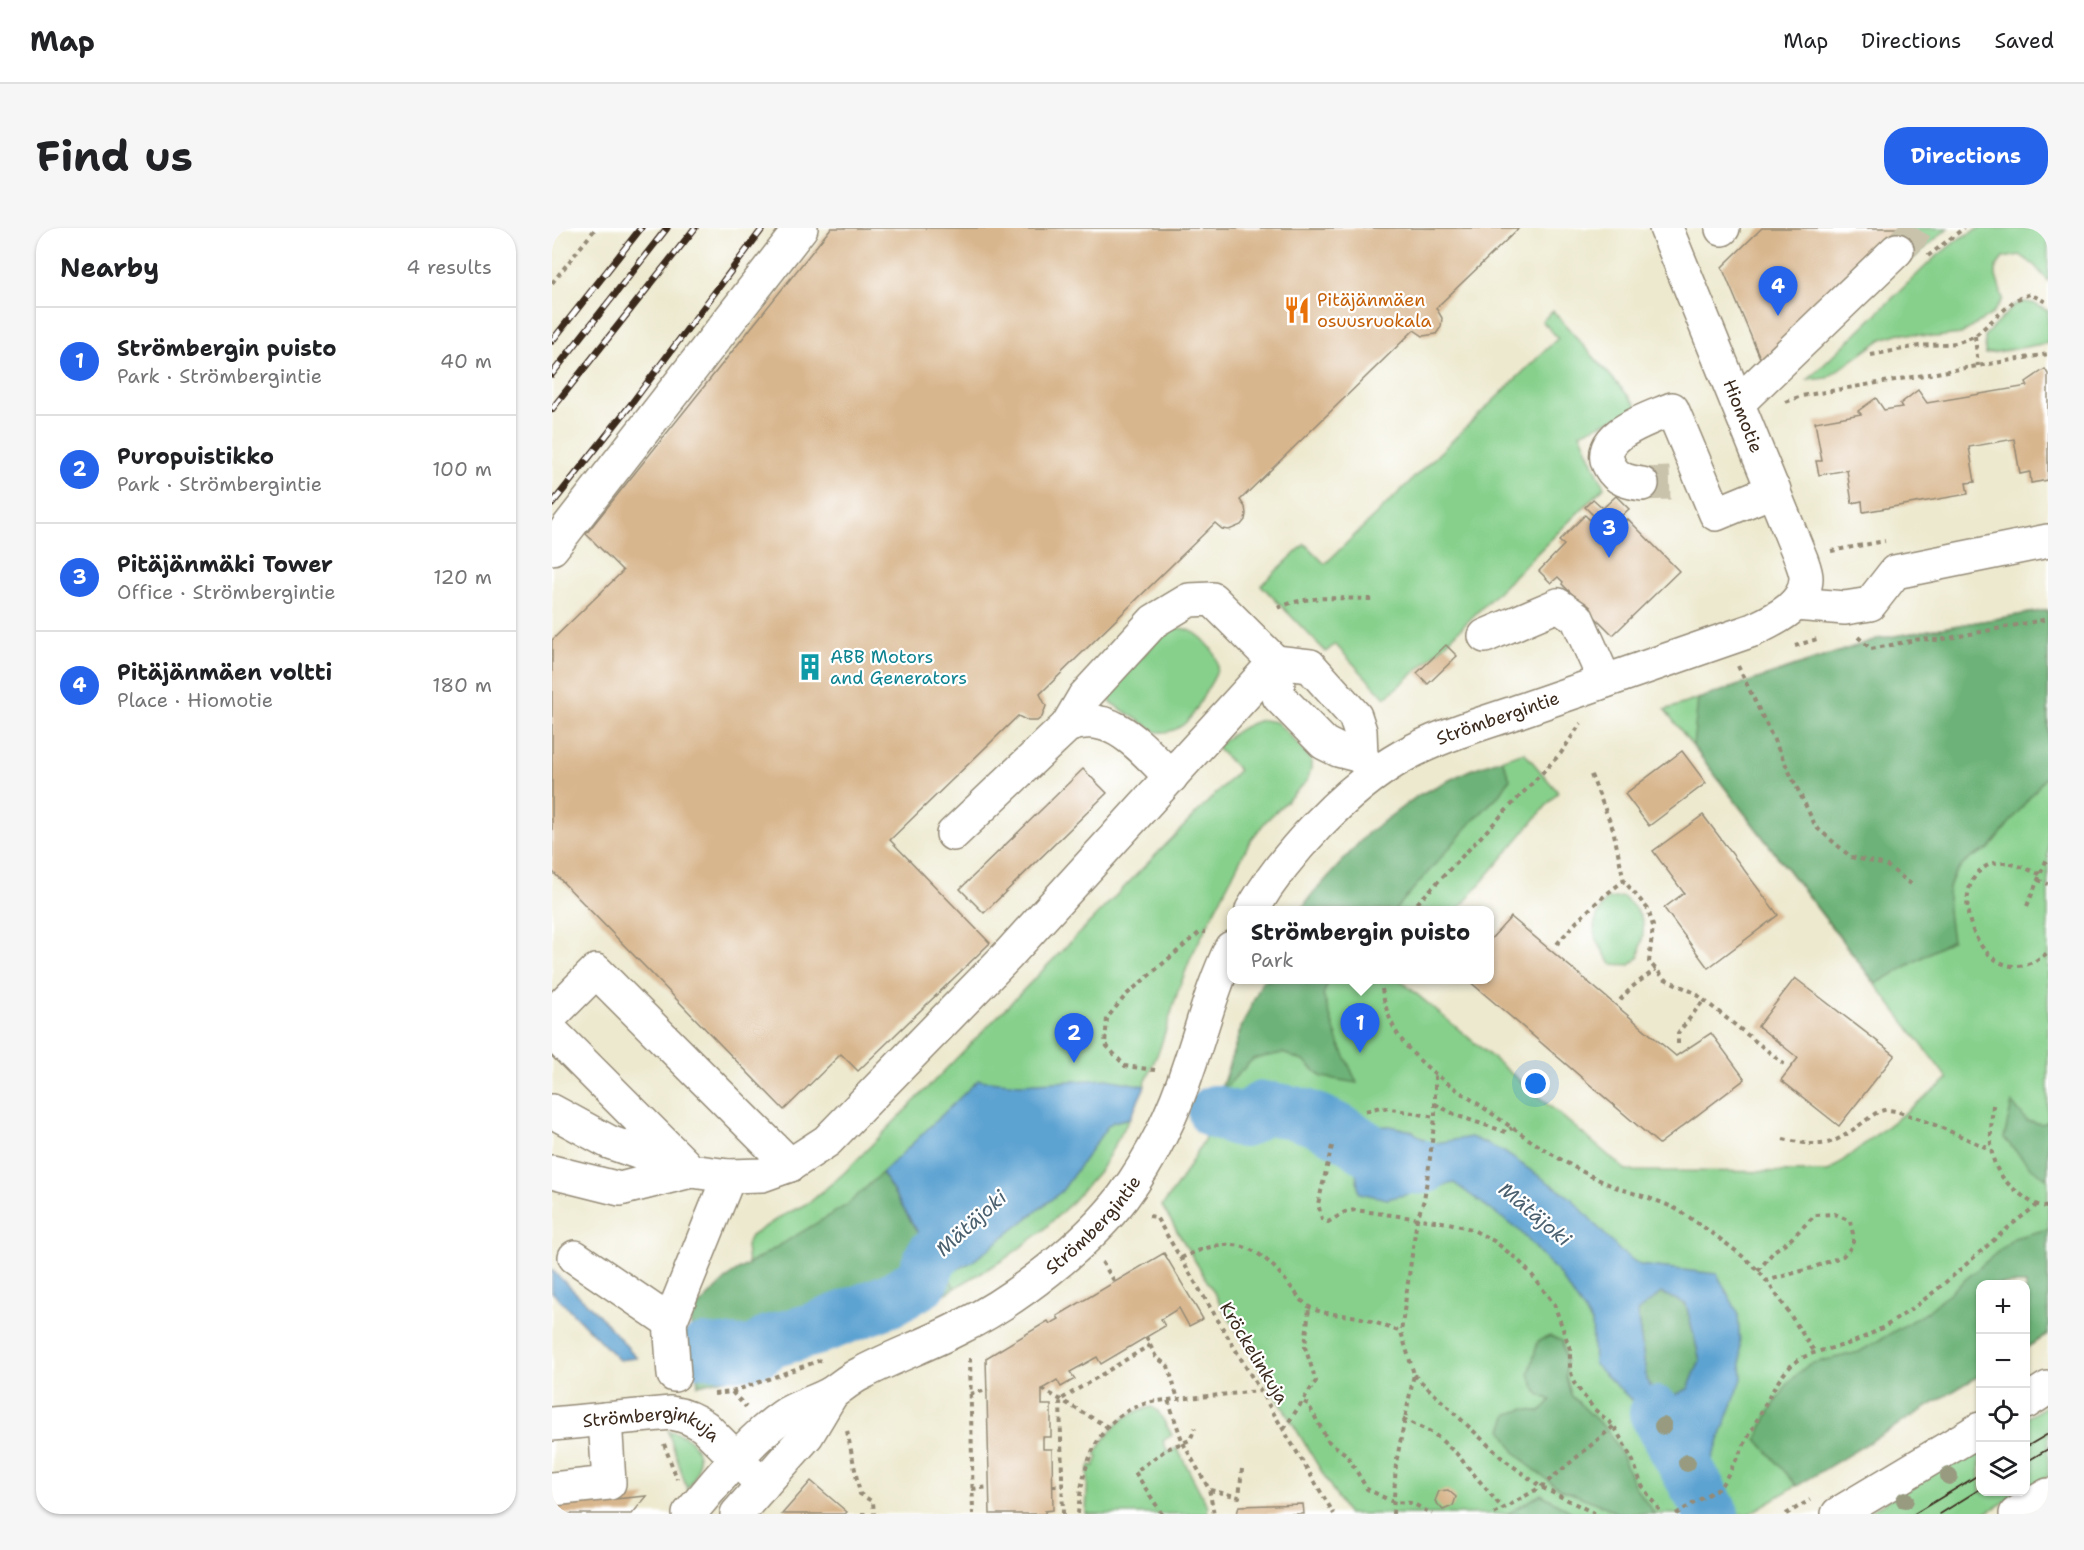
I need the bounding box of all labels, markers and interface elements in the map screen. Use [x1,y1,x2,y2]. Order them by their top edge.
text: Map [30,22,95,60]
text: Map [1783,27,1828,55]
text: Directions [1861,27,1961,55]
text: Saved [1994,27,2054,55]
button: Directions [1884,127,2048,185]
text: Find us [36,128,193,184]
text: Nearby [60,250,159,285]
text: 4 results [406,254,492,280]
pin: 4 [1758,266,1798,316]
place label: Pitäjänmäen osuusruokala [1317,288,1432,333]
restaurant icon: Pitäjänmäen osuusruokala [1282,295,1312,325]
text: Strömbergin puisto [117,334,337,363]
text: 1 [75,348,84,374]
text: 40 m [440,348,492,374]
text: Park · Strömbergintie [117,363,322,389]
street label: Hiomotie [1717,376,1769,456]
text: Puropuistikko [117,442,274,471]
text: 2 [73,456,87,482]
text: 100 m [432,456,492,482]
text: Park · Strömbergintie [117,471,322,497]
pin: 3 [1590,508,1628,558]
text: Pitäjänmäki Tower [117,550,333,579]
text: 3 [73,564,87,590]
text: 120 m [433,564,492,590]
text: Office · Strömbergintie [117,579,336,605]
place label: ABB Motors and Generators [830,645,967,690]
building icon: ABB Motors and Generators [795,652,825,682]
text: Pitäjänmäen voltti [117,658,332,687]
text: 4 [73,672,87,698]
text: 180 m [432,672,492,698]
street label: Strömbergintie [1433,686,1563,751]
text: Place · Hiomotie [117,687,273,713]
popup [1227,906,1494,984]
text: Strömbergin puisto [1251,918,1470,947]
text: Park [1251,947,1294,973]
pin: 1 [1340,1004,1380,1053]
pin: 2 [1054,1014,1094,1063]
your location [1521,1069,1550,1098]
street label: Strömbergintie [1040,1171,1146,1280]
water label: Mätäjoki [1493,1176,1577,1252]
water label: Mätäjoki [930,1184,1012,1262]
map controls [1976,1280,2030,1496]
button: + [1976,1280,2030,1334]
street label: Kröckelinkuja [1214,1297,1294,1409]
button: − [1976,1334,2030,1388]
button: locate [1976,1388,2030,1442]
street label: Strömberginkuja [581,1401,725,1447]
button: layers [1976,1442,2030,1496]

